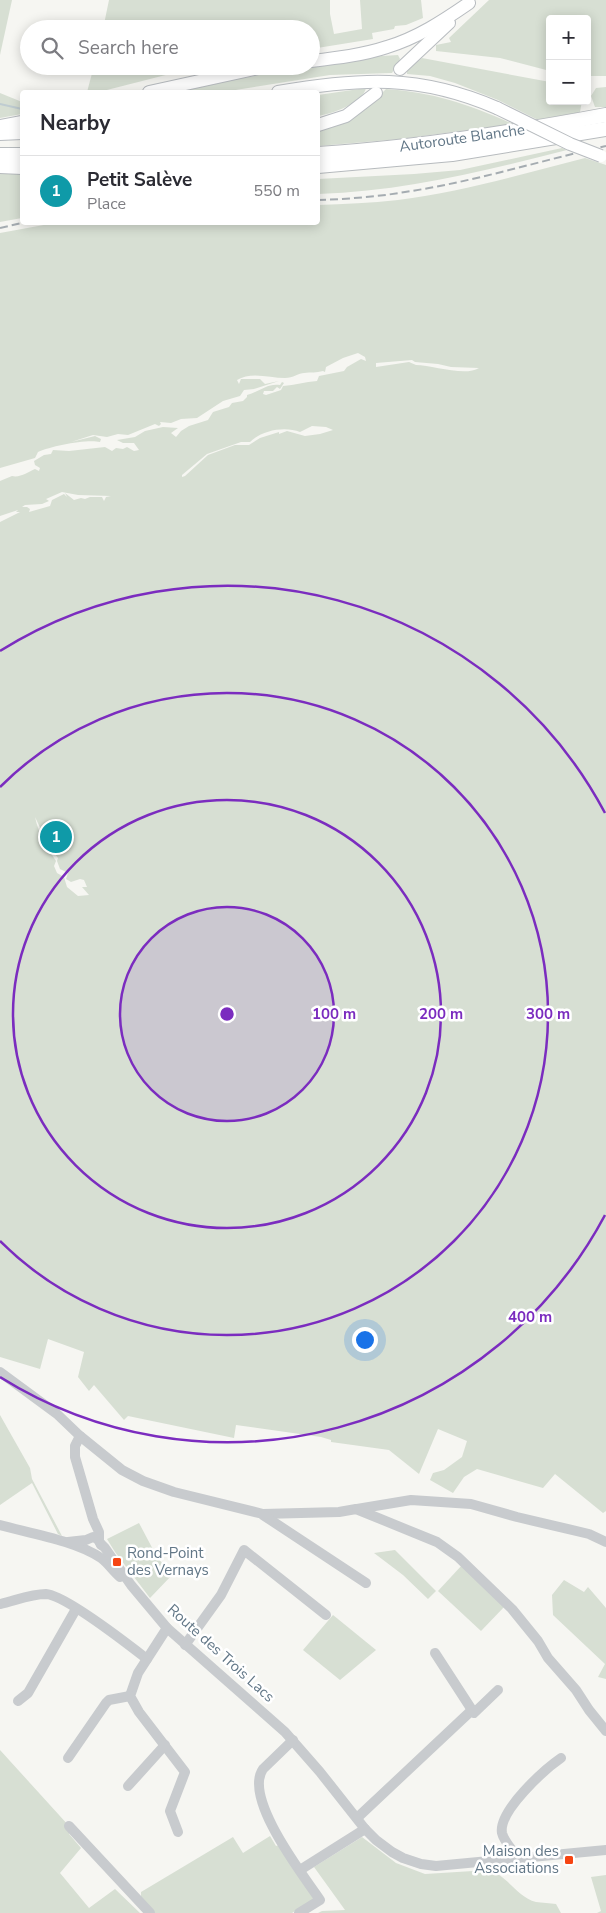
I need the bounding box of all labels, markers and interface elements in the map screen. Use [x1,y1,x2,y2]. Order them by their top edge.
map controls [546,15,591,105]
button: + [546,15,591,60]
search box [20,20,320,75]
icon: search [38,34,66,62]
text: Search here [78,35,179,61]
button: − [546,60,591,105]
text: Nearby [40,109,110,137]
street label: Autoroute Blanche [398,119,526,157]
text: Petit Salève [87,167,192,193]
text: 1 [51,180,61,202]
text: 550 m [253,180,300,202]
text: Place [87,193,126,215]
pin: 1 [40,818,72,856]
text: 100 m [312,1004,356,1024]
text: 200 m [419,1004,463,1024]
text: 300 m [526,1004,570,1024]
centre of rings [218,1005,236,1023]
text: 400 m [508,1307,552,1327]
your location [352,1327,378,1353]
place label: Rond-Point des Vernays [127,1543,209,1580]
marker: Rond-Point des Vernays [111,1556,123,1568]
street label: Route des Trois Lacs [163,1599,279,1707]
place label: Maison des Associations [474,1841,559,1878]
marker: Maison des Associations [563,1854,575,1866]

